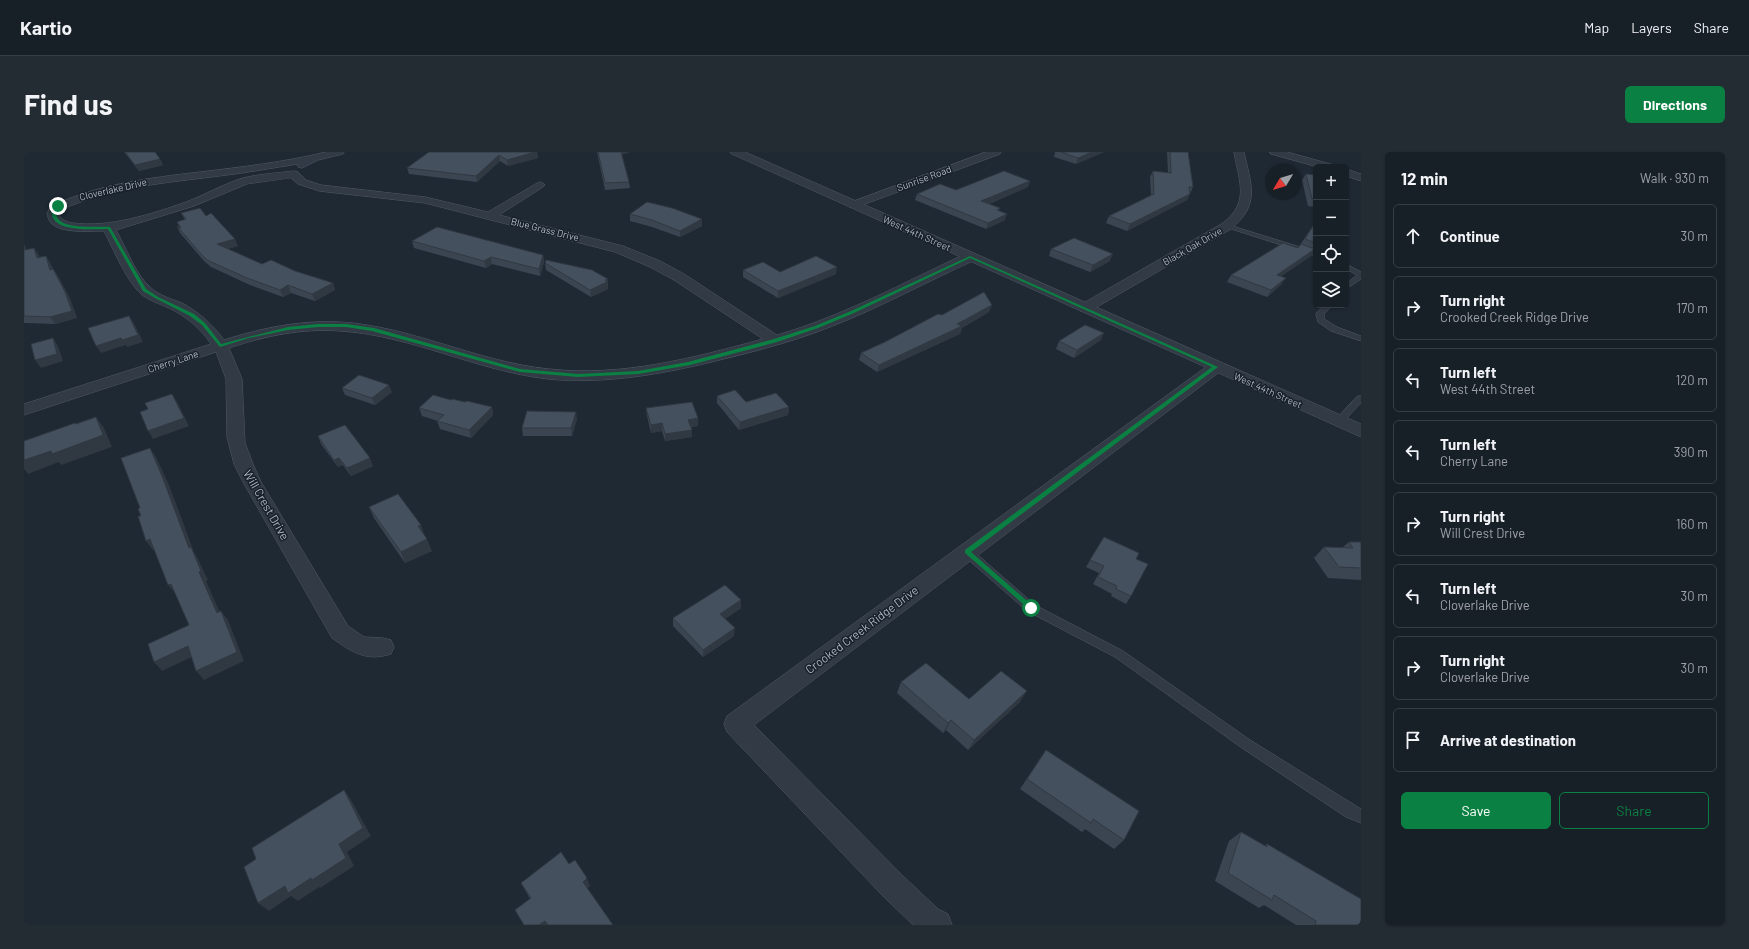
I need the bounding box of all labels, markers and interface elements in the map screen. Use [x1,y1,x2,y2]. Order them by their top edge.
text: Kartio [20,16,72,39]
text: Map [1584,19,1609,36]
text: Layers [1631,19,1672,36]
text: Share [1694,19,1729,36]
button: Directions [1625,86,1725,123]
text: Find us [24,87,113,121]
street label: Sunrise Road [895,163,953,193]
north arrow [1265,164,1301,200]
map controls [1313,164,1349,308]
button: + [1313,164,1349,200]
text: 12 min [1401,168,1448,188]
text: Walk · 930 m [1640,170,1709,186]
street label: Cloverlake Drive [78,175,148,203]
route end [49,197,67,215]
button: − [1313,200,1349,236]
street label: West 44th Street [881,213,953,254]
street label: Blue Grass Drive [510,215,580,243]
street label: Black Oak Drive [1160,224,1224,268]
icon: ahead [1402,225,1424,247]
text: Continue [1440,227,1500,245]
text: 30 m [1681,228,1708,244]
button: locate [1313,236,1349,272]
button: layers [1313,272,1349,308]
text: Turn right [1440,291,1505,309]
icon: right [1402,297,1424,319]
text: 170 m [1677,300,1708,316]
text: Crooked Creek Ridge Drive [1440,309,1589,325]
street label: Cherry Lane [146,347,200,375]
text: Turn left [1440,363,1496,381]
icon: left [1402,369,1424,391]
street label: West 44th Street [1232,370,1304,411]
text: 120 m [1676,372,1708,388]
text: West 44th Street [1440,381,1535,397]
text: Turn left [1440,435,1496,453]
icon: left [1402,441,1424,463]
text: 390 m [1674,444,1708,460]
text: Cherry Lane [1440,453,1508,469]
street label: Will Crest Drive [241,467,293,542]
text: Turn right [1440,507,1505,525]
icon: right [1402,513,1424,535]
text: 160 m [1676,516,1708,532]
text: Will Crest Drive [1440,525,1525,541]
text: Turn left [1440,579,1496,597]
street label: Crooked Creek Ridge Drive [802,582,921,676]
icon: left [1402,585,1424,607]
text: 30 m [1681,588,1708,604]
text: Cloverlake Drive [1440,597,1530,613]
route start [1022,599,1040,617]
text: Turn right [1440,651,1505,669]
icon: right [1402,657,1424,679]
text: 30 m [1681,660,1708,676]
text: Cloverlake Drive [1440,669,1530,685]
icon: arrive [1402,729,1424,751]
text: Arrive at destination [1440,731,1576,749]
button: Save [1401,792,1551,829]
button: Share [1559,792,1709,829]

